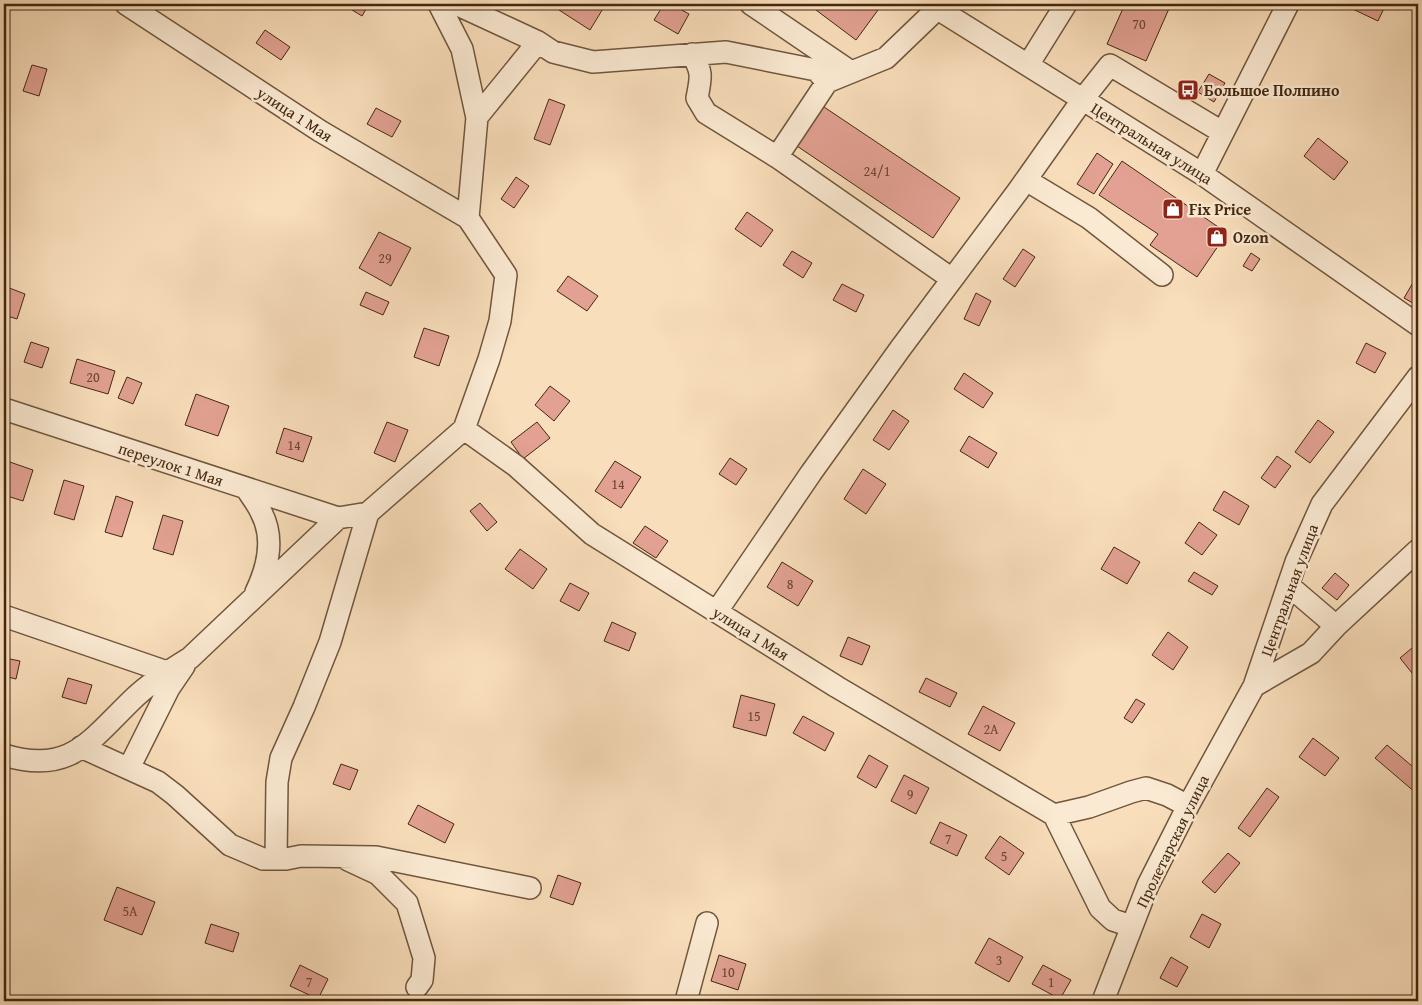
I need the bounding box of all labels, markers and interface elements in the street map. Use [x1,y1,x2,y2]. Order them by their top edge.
house number: 70 [1132,14,1146,34]
bus stop icon: Большое Полпино [1176,78,1200,102]
place label: Большое Полпино [1204,78,1340,102]
street label: улица 1 Мая [251,80,338,148]
street label: Центральная улица [1087,96,1218,190]
house number: 24/1 [864,161,890,181]
shop icon: Fix Price [1161,197,1185,221]
place label: Fix Price [1189,197,1251,221]
shop icon: Ozon [1205,225,1229,249]
place label: Ozon [1233,225,1269,249]
house number: 29 [378,248,392,268]
house number: 20 [86,367,100,387]
house number: 14 [287,435,301,455]
street label: переулок 1 Мая [115,436,227,492]
house number: 14 [611,474,625,494]
street label: Центральная улица [1254,520,1324,659]
house number: 8 [787,574,794,594]
street label: улица 1 Мая [707,599,794,666]
house number: 15 [747,706,761,726]
house number: 2А [983,719,999,739]
street label: Пролетарская улица [1129,770,1215,912]
house number: 9 [907,784,914,804]
house number: 7 [945,829,952,849]
house number: 5 [1001,846,1007,866]
house number: 5А [122,901,138,921]
house number: 3 [996,950,1002,970]
house number: 10 [721,962,735,982]
house number: 7 [306,972,313,992]
house number: 1 [1048,972,1054,992]

